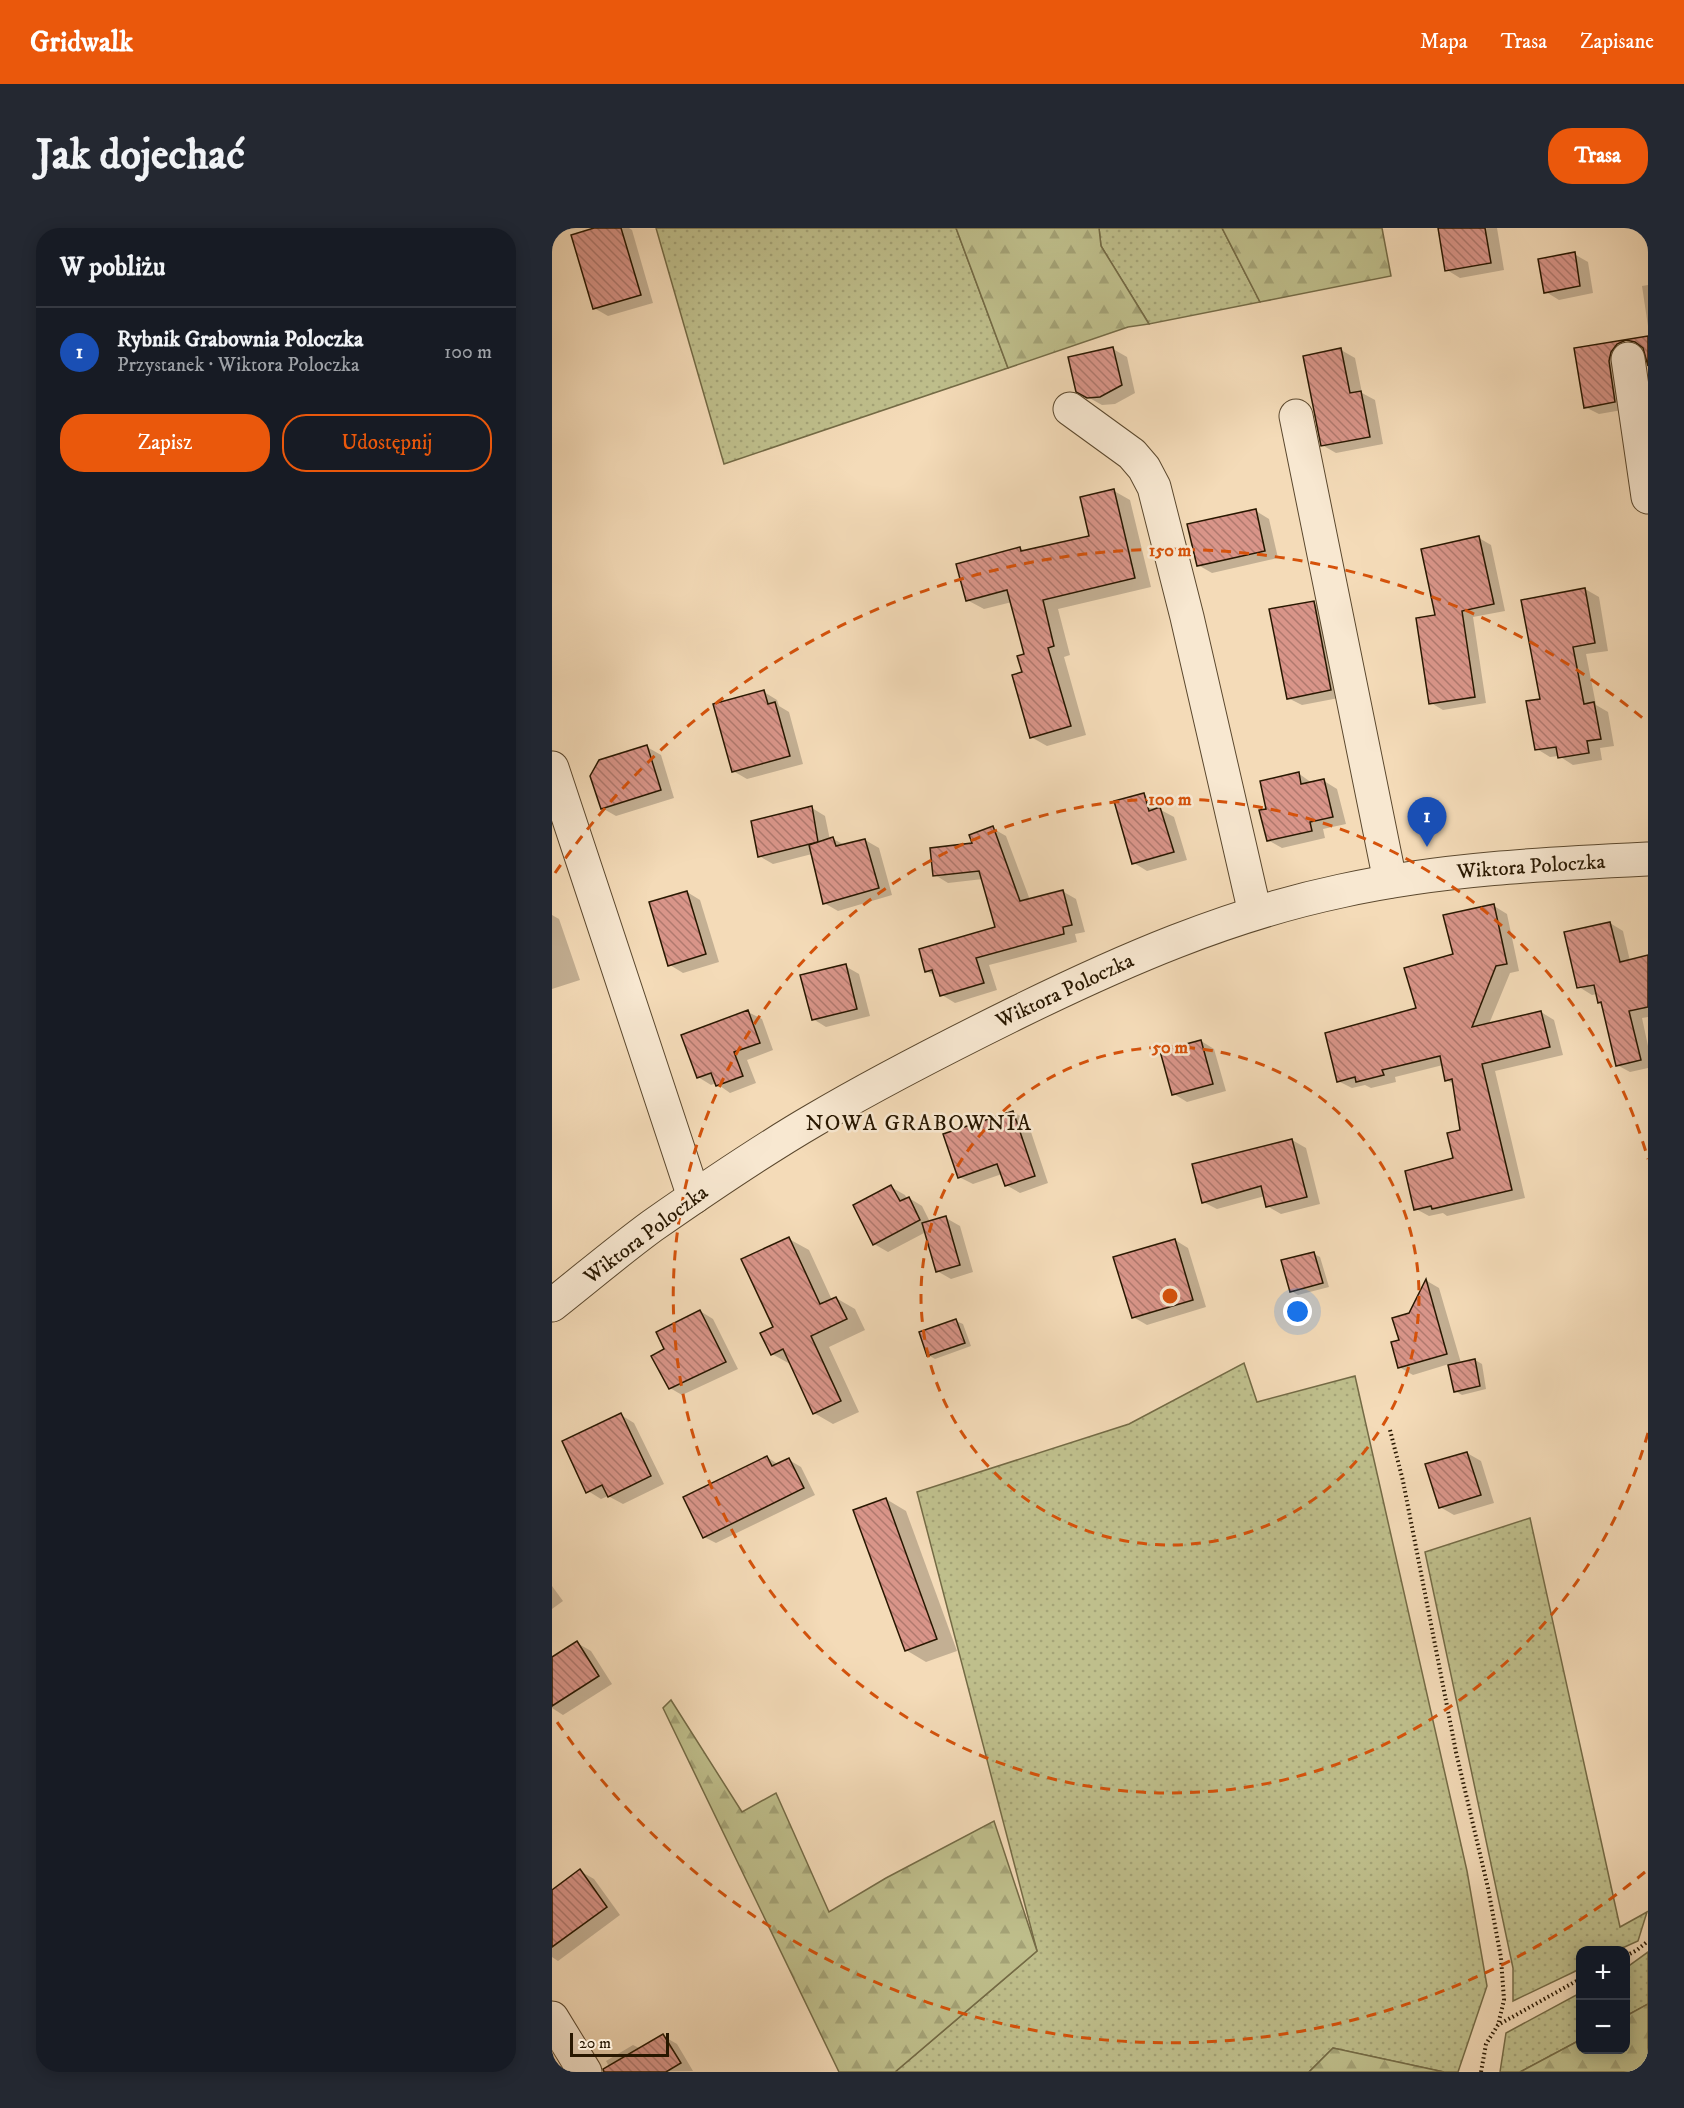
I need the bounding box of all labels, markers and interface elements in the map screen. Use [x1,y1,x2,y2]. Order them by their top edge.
text: Gridwalk [30,25,133,60]
text: Mapa [1420,29,1468,55]
text: Trasa [1501,29,1547,55]
text: Zapisane [1580,29,1654,55]
button: Trasa [1548,128,1648,184]
text: Jak dojechać [36,130,244,182]
text: W pobliżu [60,251,165,284]
text: Rybnik Grabownia Poloczka [117,326,363,353]
text: 1 [76,340,83,365]
text: 100 m [444,340,492,365]
text: Przystanek · Wiktora Poloczka [117,353,360,378]
button: Zapisz [60,414,270,472]
button: Udostępnij [282,414,492,472]
text: 150 m [1149,540,1192,562]
text: 100 m [1148,789,1192,811]
pin: 1 [1408,798,1446,847]
street label: Wiktora Poloczka [1455,849,1606,885]
street label: Wiktora Poloczka [991,948,1138,1035]
text: 50 m [1151,1037,1188,1059]
district label: NOWA GRABOWNIA [806,1110,1032,1137]
street label: Wiktora Poloczka [578,1180,713,1291]
centre of rings [1160,1286,1180,1306]
your location [1283,1297,1312,1326]
map controls [1576,1946,1630,2054]
button: + [1576,1946,1630,2000]
button: − [1576,2000,1630,2054]
scale bar [570,2030,669,2058]
text: 20 m [579,2033,611,2053]

